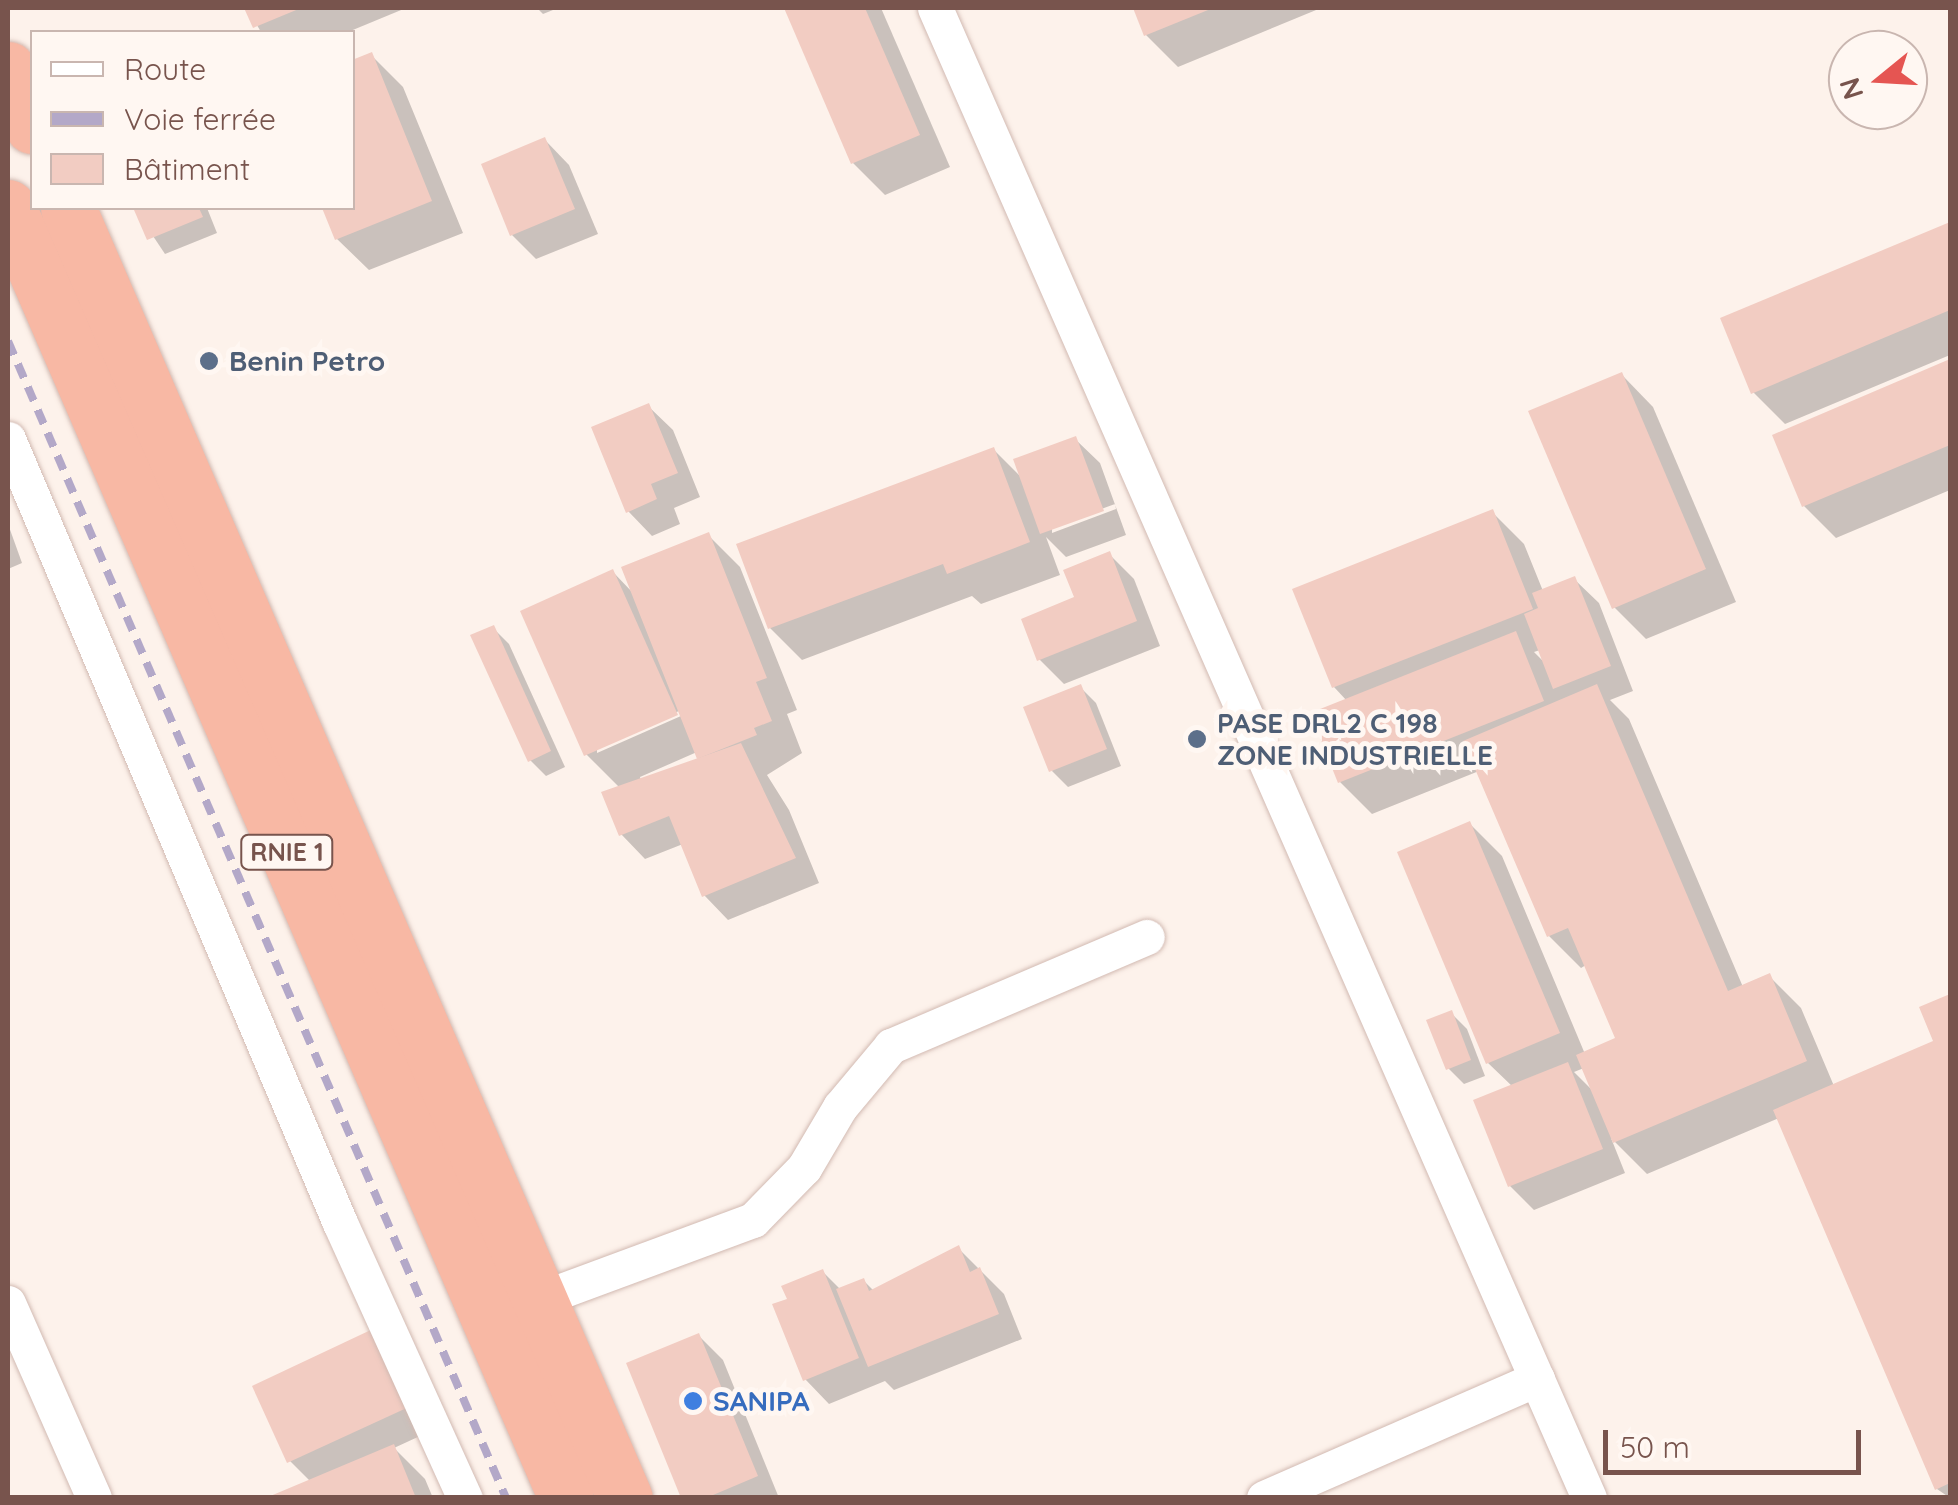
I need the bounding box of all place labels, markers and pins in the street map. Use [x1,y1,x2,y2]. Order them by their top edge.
place label: Benin Petro [229,344,385,378]
marker: Benin Petro [198,350,220,372]
place label: PASE DRL2 C 198 ZONE INDUSTRIELLE [1217,706,1493,772]
marker: PASE DRL2 C 198 ZONE INDUSTRIELLE [1186,728,1208,750]
place label: SANIPA [713,1384,810,1418]
marker: SANIPA [682,1390,704,1412]

